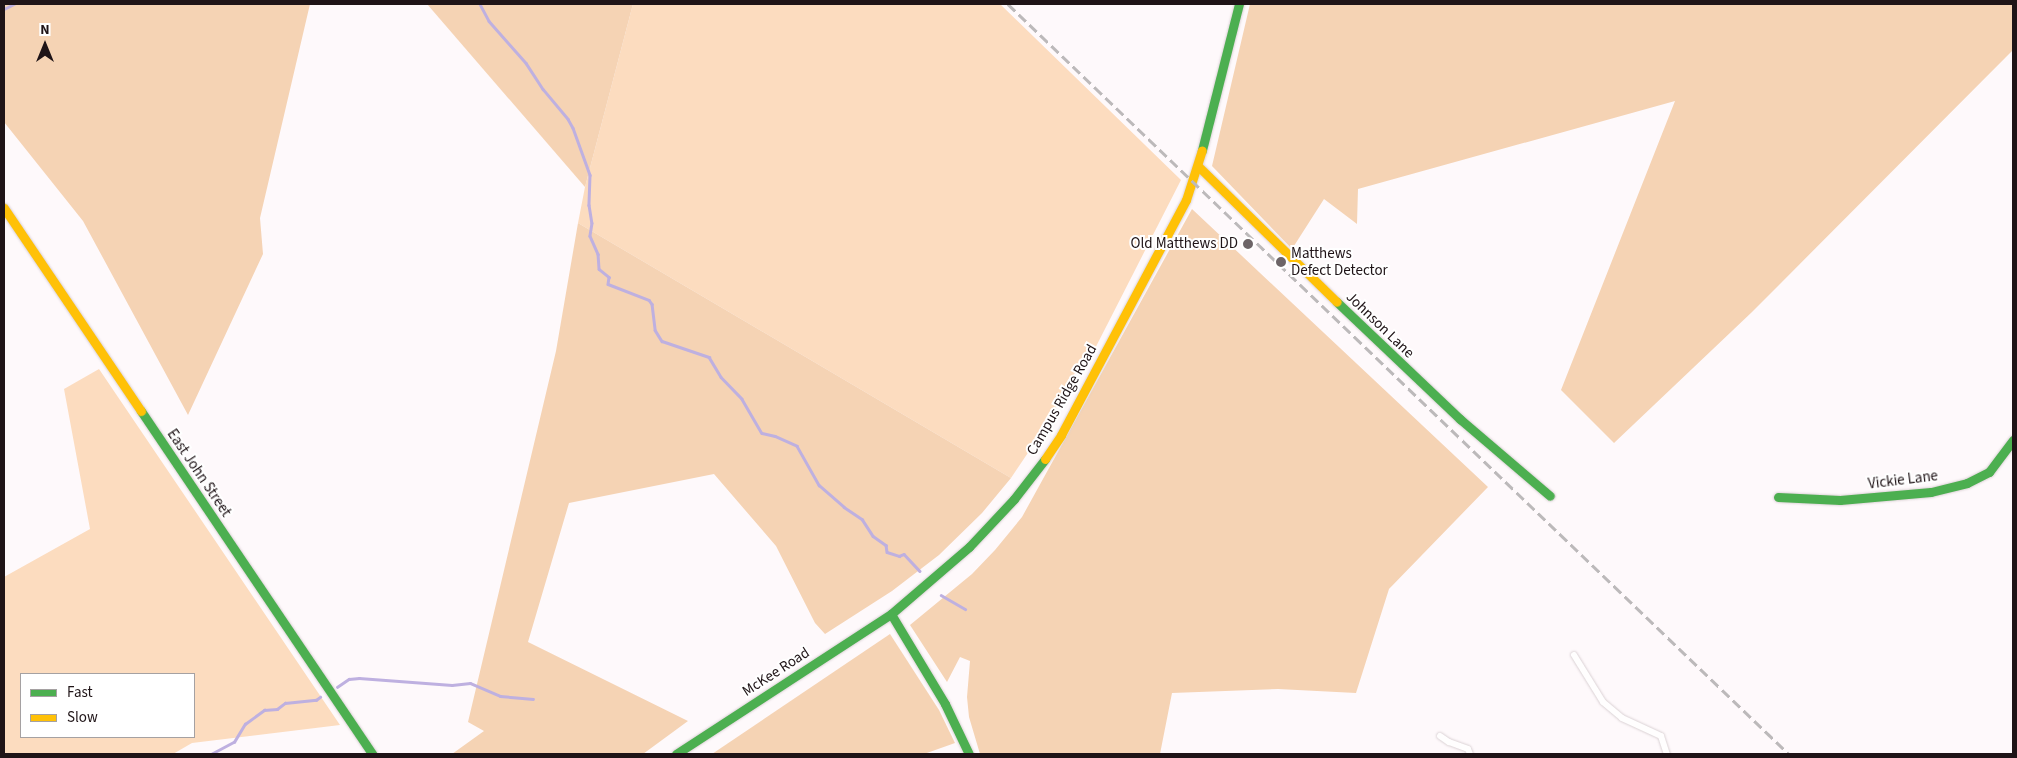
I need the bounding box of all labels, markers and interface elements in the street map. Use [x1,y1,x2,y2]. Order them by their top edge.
north arrow [20,20,70,70]
text: N [40,20,50,40]
place label: Old Matthews DD [1131,235,1238,253]
marker: Old Matthews DD [1242,238,1254,250]
place label: Matthews Defect Detector [1291,244,1388,279]
marker: Matthews Defect Detector [1275,256,1287,268]
street label: Johnson Lane [1342,288,1418,362]
street label: Campus Ridge Road [1023,341,1101,459]
street label: East John Street [163,426,235,520]
street label: Vickie Lane [1867,467,1939,493]
street label: McKee Road [739,644,813,700]
legend [20,673,195,738]
text: Fast [67,682,93,703]
text: Slow [67,707,98,728]

